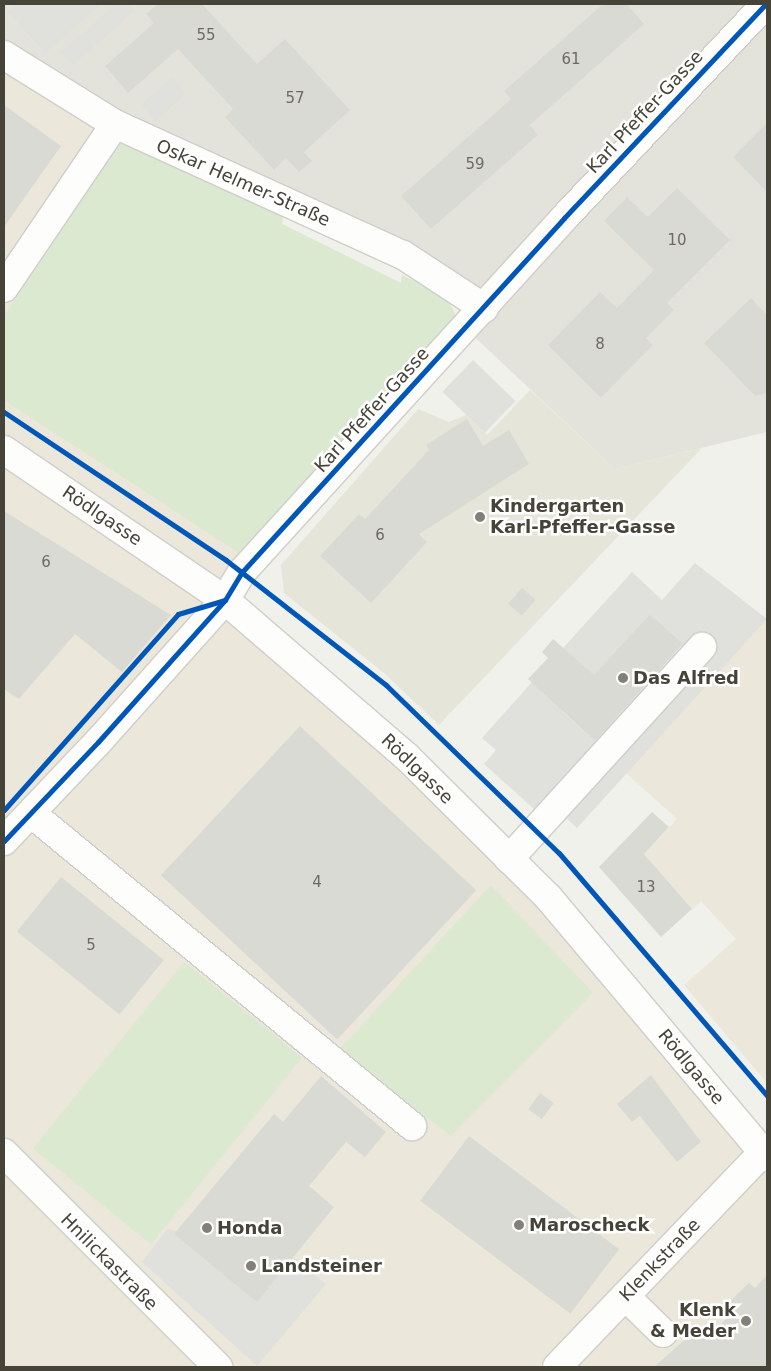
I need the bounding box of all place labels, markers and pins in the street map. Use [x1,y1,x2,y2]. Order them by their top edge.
place label: Kindergarten Karl-Pfeffer-Gasse [490,496,676,538]
marker: Kindergarten Karl-Pfeffer-Gasse [474,511,486,523]
place label: Das Alfred [633,667,739,689]
marker: Das Alfred [617,672,629,684]
place label: Maroscheck [529,1214,649,1236]
place label: Honda [217,1217,282,1239]
marker: Maroscheck [513,1219,525,1231]
marker: Honda [201,1222,213,1234]
place label: Landsteiner [261,1255,382,1277]
marker: Landsteiner [245,1260,257,1272]
place label: Klenk & Meder [650,1300,736,1342]
marker: Klenk & Meder [740,1315,752,1327]

